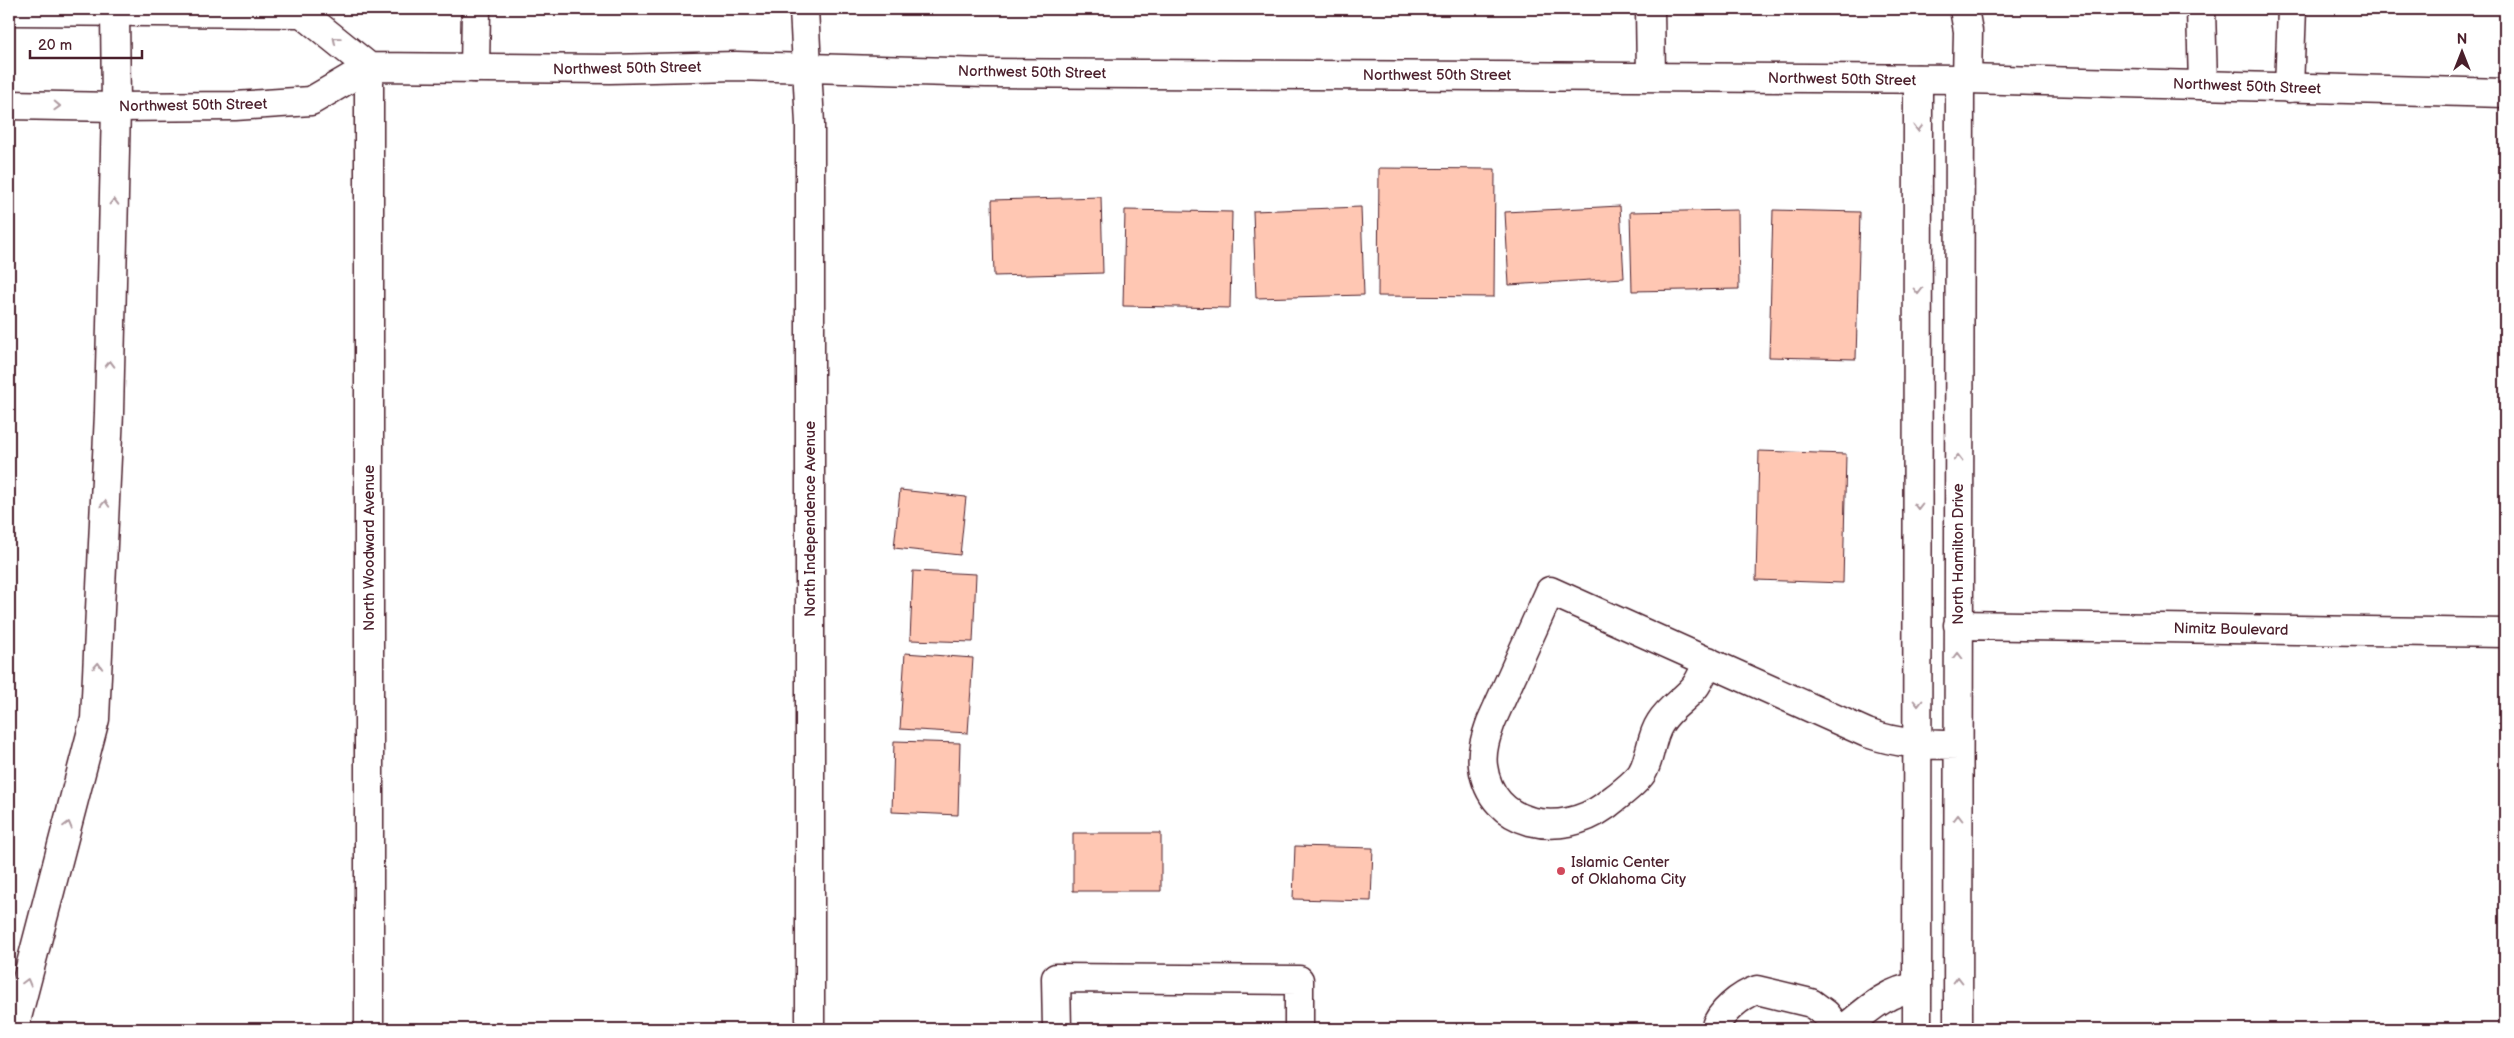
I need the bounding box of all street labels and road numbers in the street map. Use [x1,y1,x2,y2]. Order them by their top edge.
street label: Northwest 50th Street [553,58,702,79]
street label: Northwest 50th Street [958,62,1107,83]
street label: Northwest 50th Street [1363,66,1512,85]
street label: Northwest 50th Street [1768,69,1917,90]
street label: Northwest 50th Street [2173,74,2322,99]
street label: Northwest 50th Street [119,95,268,116]
street label: North Independence Avenue [801,421,820,617]
street label: North Woodward Avenue [360,465,379,631]
street label: North Hamilton Drive [1949,483,1968,625]
street label: Nimitz Boulevard [2173,619,2289,640]

